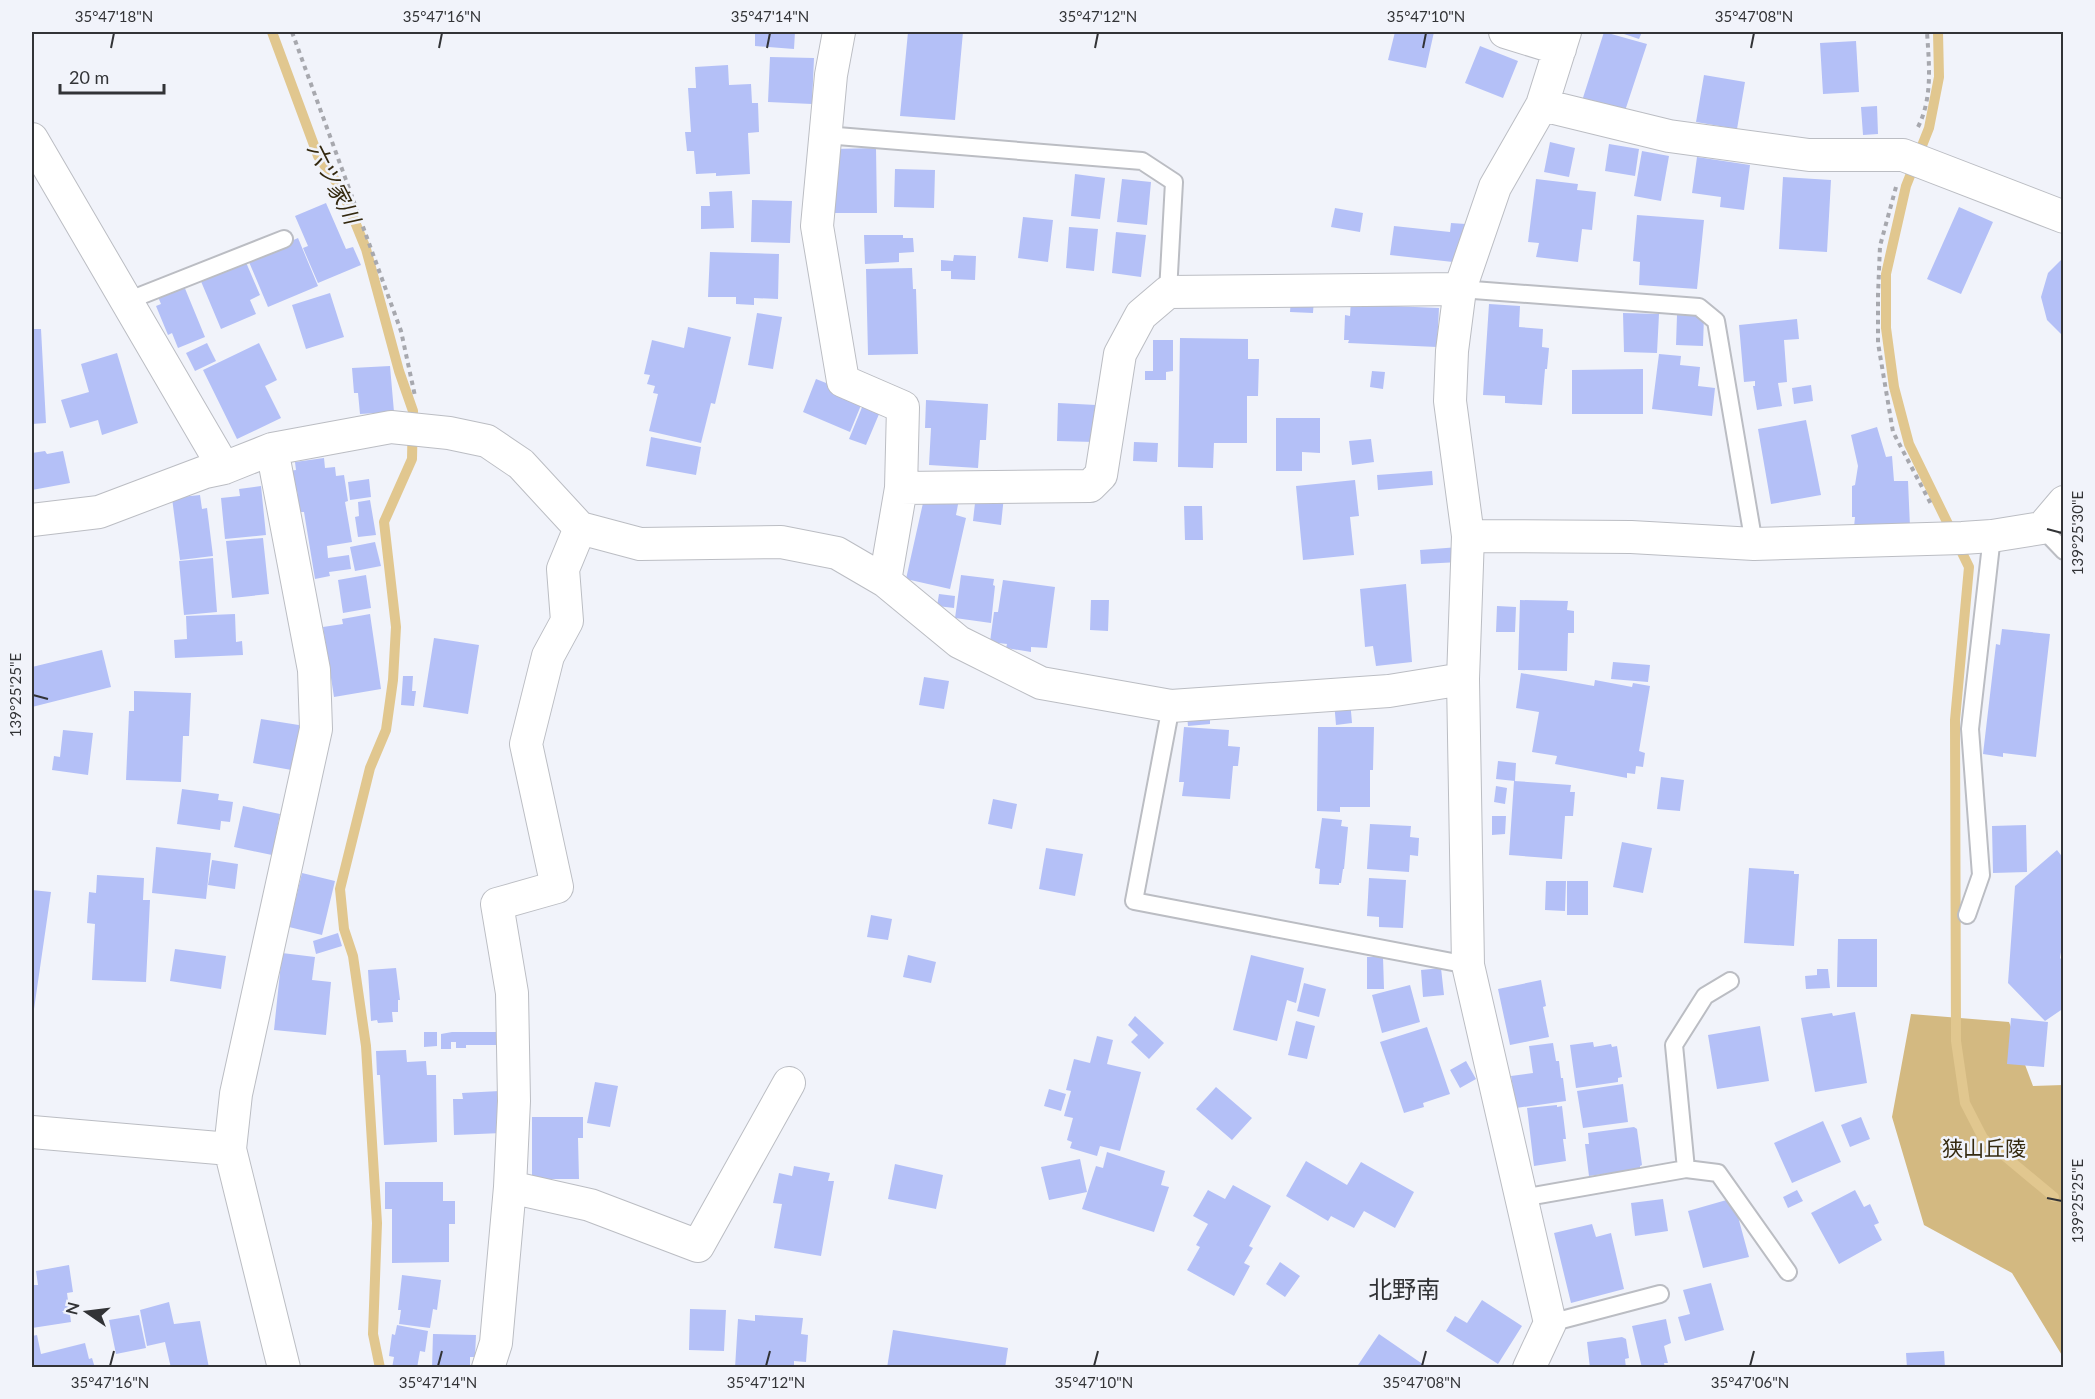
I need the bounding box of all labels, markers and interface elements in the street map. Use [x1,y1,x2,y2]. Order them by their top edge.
text: 35°47'18"N [75,7,153,25]
text: 35°47'16"N [403,7,481,25]
text: 35°47'14"N [731,7,809,25]
text: 35°47'12"N [1059,7,1137,25]
text: 35°47'10"N [1387,7,1465,25]
text: 35°47'08"N [1715,7,1793,25]
scale bar [60,57,164,95]
text: 20 m [69,66,109,88]
water label: 六ツ家川 [302,137,367,230]
text: 139°25'30"E [2068,491,2086,575]
text: 139°25'25"E [6,653,24,737]
park label: 狭山丘陵 [1942,1135,2026,1160]
text: 139°25'25"E [2068,1159,2086,1243]
district label: 北野南 [1368,1274,1440,1303]
north arrow [57,1282,117,1342]
text: N [61,1300,83,1317]
text: 35°47'16"N [71,1373,149,1391]
text: 35°47'14"N [399,1373,477,1391]
text: 35°47'12"N [727,1373,805,1391]
text: 35°47'10"N [1055,1373,1133,1391]
text: 35°47'08"N [1383,1373,1461,1391]
text: 35°47'06"N [1711,1373,1789,1391]

